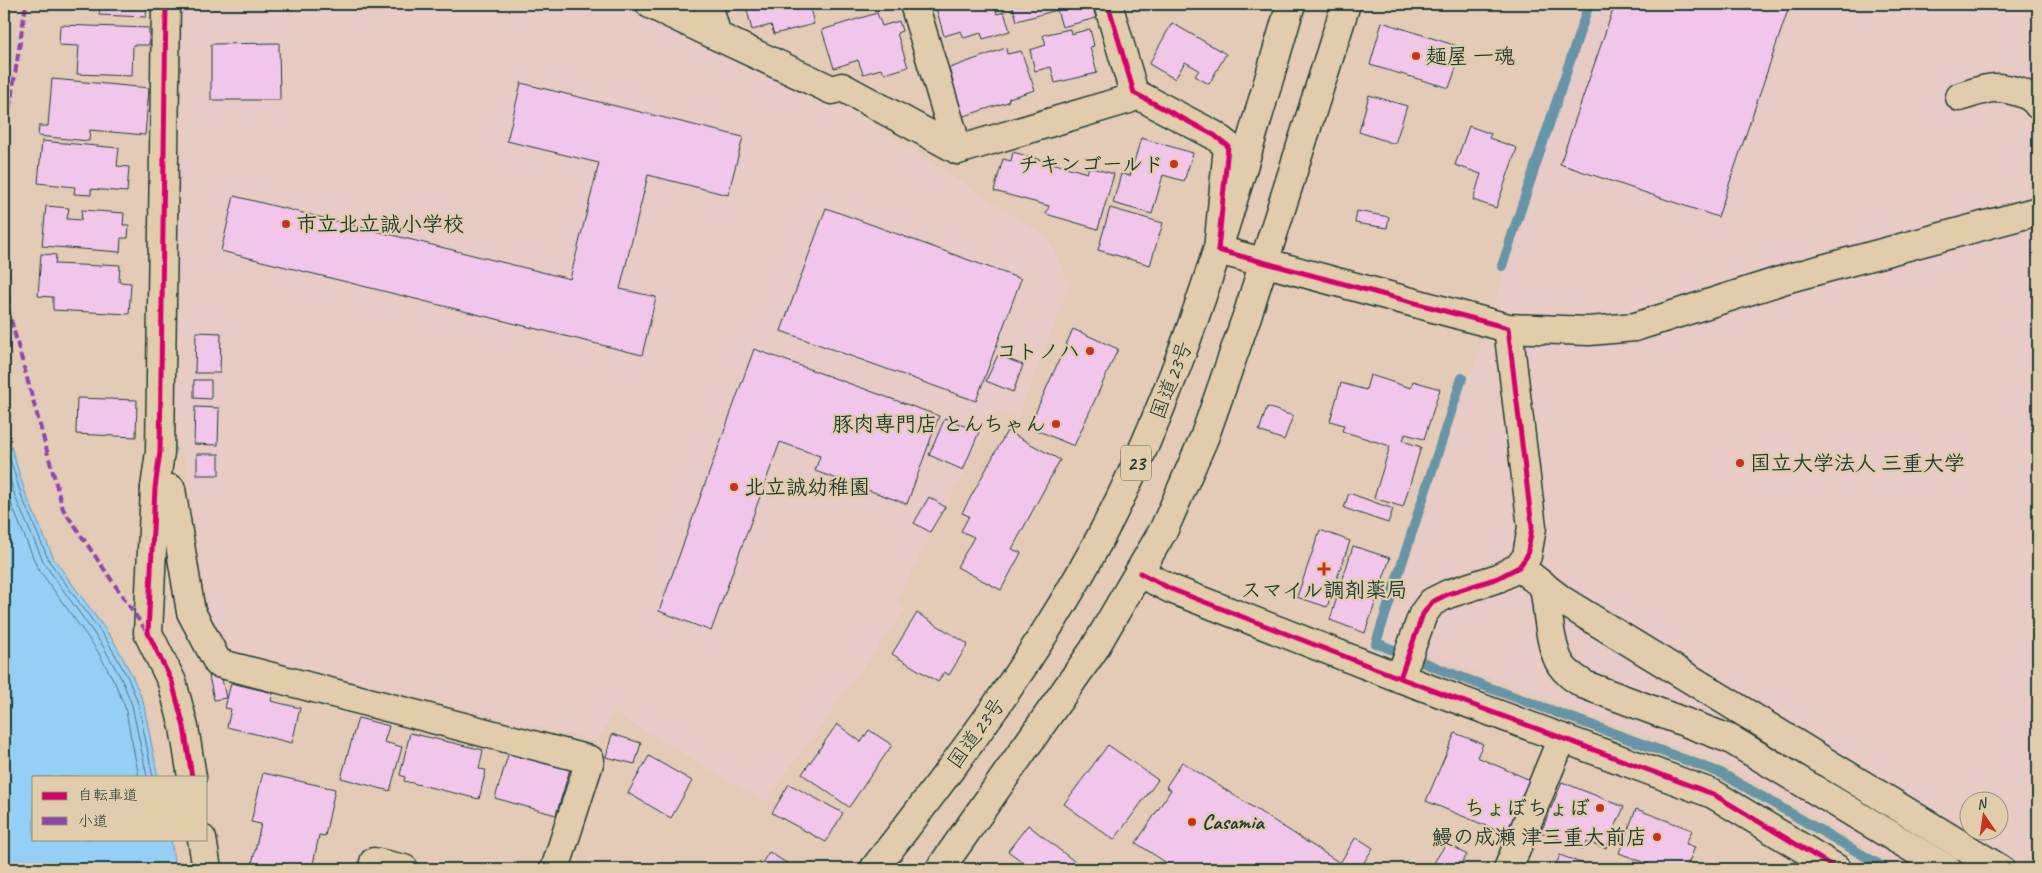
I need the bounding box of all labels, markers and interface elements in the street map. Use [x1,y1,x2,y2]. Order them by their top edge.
place label: 麺屋 一魂 [1426,43,1515,69]
marker: 麺屋 一魂 [1410,50,1422,62]
place label: チキンゴールド [1018,151,1164,177]
marker: チキンゴールド [1168,158,1180,170]
place label: 市立北立誠小学校 [296,211,464,237]
marker: 市立北立誠小学校 [280,218,292,230]
street label: 国道23号 [1144,337,1198,423]
place label: コトノハ [996,338,1080,364]
marker: コトノハ [1084,345,1096,357]
place label: 豚肉専門店 とんちゃん [832,411,1046,437]
marker: 豚肉専門店 とんちゃん [1050,418,1062,430]
road number: 23 [1121,446,1151,480]
place label: 国立大学法人 三重大学 [1750,450,1965,476]
marker: 国立大学法人 三重大学 [1734,457,1746,469]
place label: 北立誠幼稚園 [744,474,870,500]
marker: 北立誠幼稚園 [728,481,740,493]
marker: スマイル調剤薬局 [1318,563,1330,575]
place label: スマイル調剤薬局 [1240,577,1408,603]
street label: 国道23号 [941,692,1011,774]
legend [32,776,208,840]
text: 自転車道 [78,786,138,805]
north arrow [1960,790,2010,840]
text: N [1975,794,1990,813]
place label: ちょぼちょぼ [1464,795,1590,821]
marker: ちょぼちょぼ [1594,802,1606,814]
place label: Casamia [1202,809,1265,835]
text: 小道 [78,812,108,831]
marker: Casamia [1186,816,1198,828]
place label: 鰻の成瀬 津三重大前店 [1432,824,1647,850]
marker: 鰻の成瀬 津三重大前店 [1651,831,1663,843]

